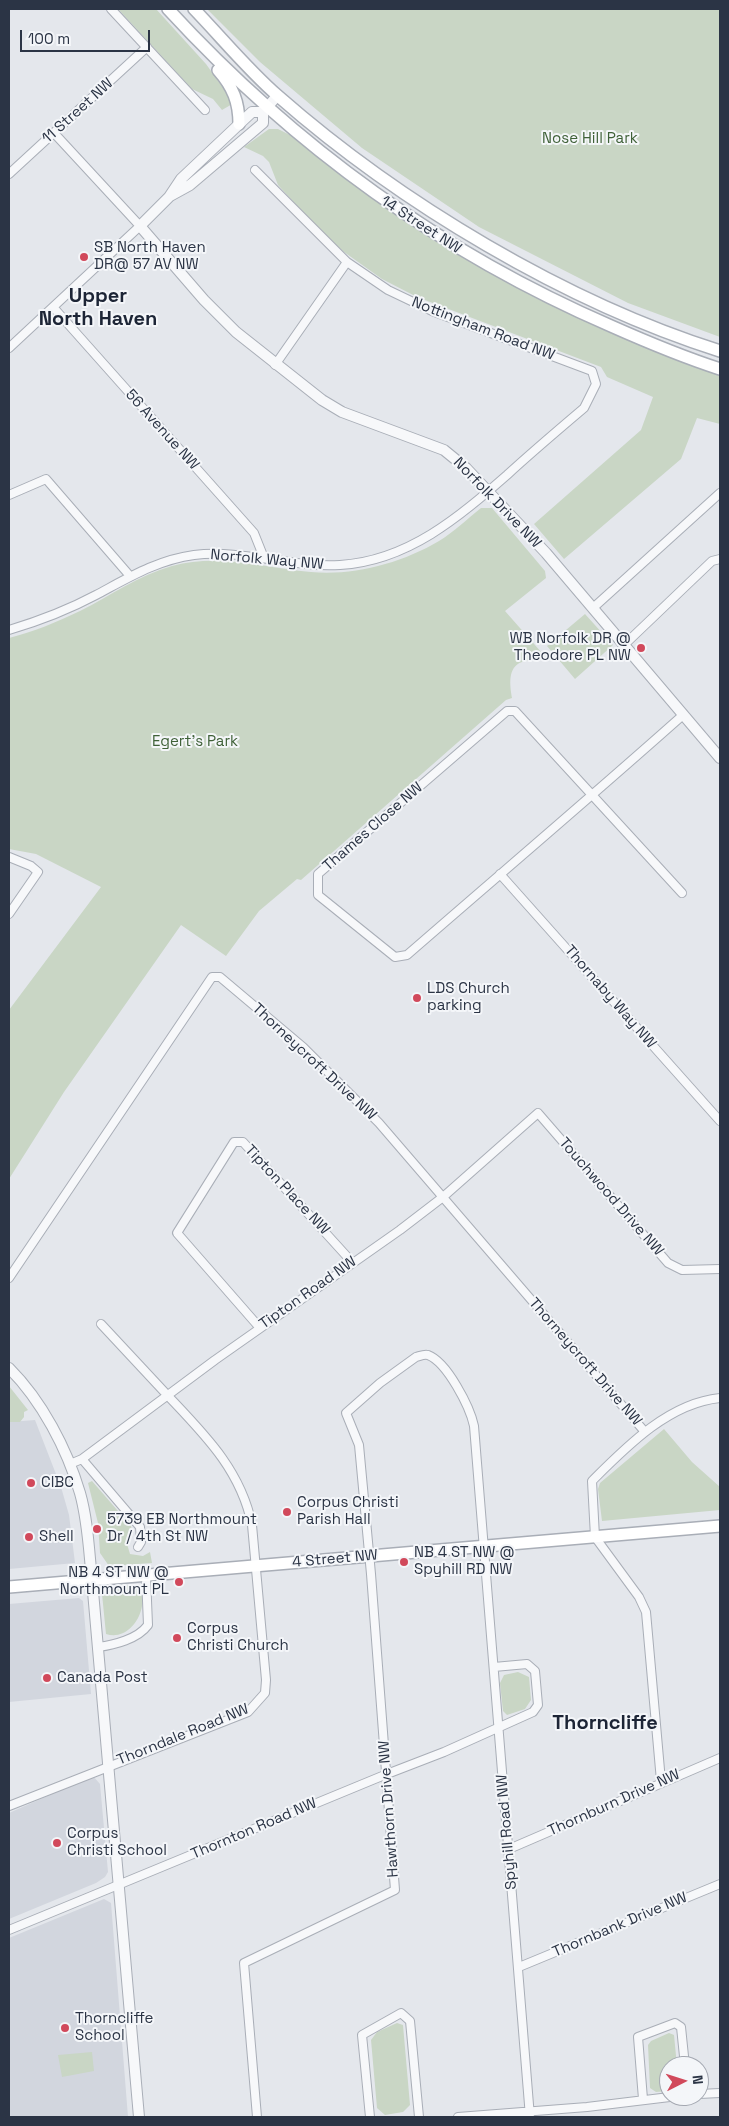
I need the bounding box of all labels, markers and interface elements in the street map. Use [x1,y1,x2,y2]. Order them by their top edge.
scale bar [22,20,152,52]
text: 100 m [28,29,70,48]
street label: 11 Street NW [39,74,117,148]
park label: Nose Hill Park [542,130,638,148]
street label: 14 Street NW [377,192,465,258]
place label: SB North Haven DR@ 57 AV NW [94,239,206,274]
marker: SB North Haven DR@ 57 AV NW [78,251,90,263]
district label: Upper North Haven [39,285,157,332]
street label: Nottingham Road NW [409,293,557,365]
street label: 56 Avenue NW [121,386,203,474]
street label: Norfolk Drive NW [449,454,545,552]
street label: Norfolk Way NW [210,546,324,574]
place label: WB Norfolk DR @ Theodore PL NW [509,630,631,665]
marker: WB Norfolk DR @ Theodore PL NW [635,642,647,654]
park label: Egert's Park [152,733,238,751]
street label: Thames Close NW [319,779,427,875]
street label: Thornaby Way NW [560,942,660,1052]
place label: LDS Church parking [427,980,510,1015]
marker: LDS Church parking [411,992,423,1004]
street label: Thorneycroft Drive NW [248,1000,380,1124]
street label: Touchwood Drive NW [555,1134,667,1260]
street label: Tipton Place NW [241,1141,333,1239]
street label: Tipton Road NW [256,1253,360,1333]
street label: Thorneycroft Drive NW [525,1294,645,1430]
place label: CIBC [41,1474,74,1492]
marker: CIBC [25,1477,37,1489]
place label: Corpus Christi Parish Hall [297,1494,399,1529]
marker: Corpus Christi Parish Hall [281,1506,293,1518]
place label: 5739 EB Northmount Dr / 4th St NW [107,1511,257,1546]
marker: 5739 EB Northmount Dr / 4th St NW [91,1523,103,1535]
place label: Shell [39,1528,74,1546]
marker: Shell [23,1531,35,1543]
place label: NB 4 ST NW @ Spyhill RD NW [414,1544,515,1579]
street label: 4 Street NW [291,1546,379,1572]
marker: NB 4 ST NW @ Spyhill RD NW [398,1556,410,1568]
place label: NB 4 ST NW @ Northmount PL [60,1564,169,1599]
marker: NB 4 ST NW @ Northmount PL [173,1576,185,1588]
place label: Corpus Christi Church [187,1620,289,1655]
marker: Corpus Christi Church [171,1632,183,1644]
place label: Canada Post [57,1669,148,1687]
marker: Canada Post [41,1672,53,1684]
street label: Thorndale Road NW [114,1700,252,1770]
district label: Thorncliffe [552,1712,658,1736]
street label: Hawthorn Drive NW [375,1740,403,1878]
street label: Thornburn Drive NW [545,1766,683,1840]
street label: Spyhill Road NW [493,1774,521,1890]
street label: Thornton Road NW [189,1794,319,1864]
place label: Corpus Christi School [67,1825,167,1860]
marker: Corpus Christi School [51,1837,63,1849]
street label: Thornbank Drive NW [550,1889,690,1961]
place label: Thorncliffe School [75,2010,153,2045]
marker: Thorncliffe School [59,2022,71,2034]
north arrow [659,2056,709,2106]
text: N [689,2074,707,2085]

